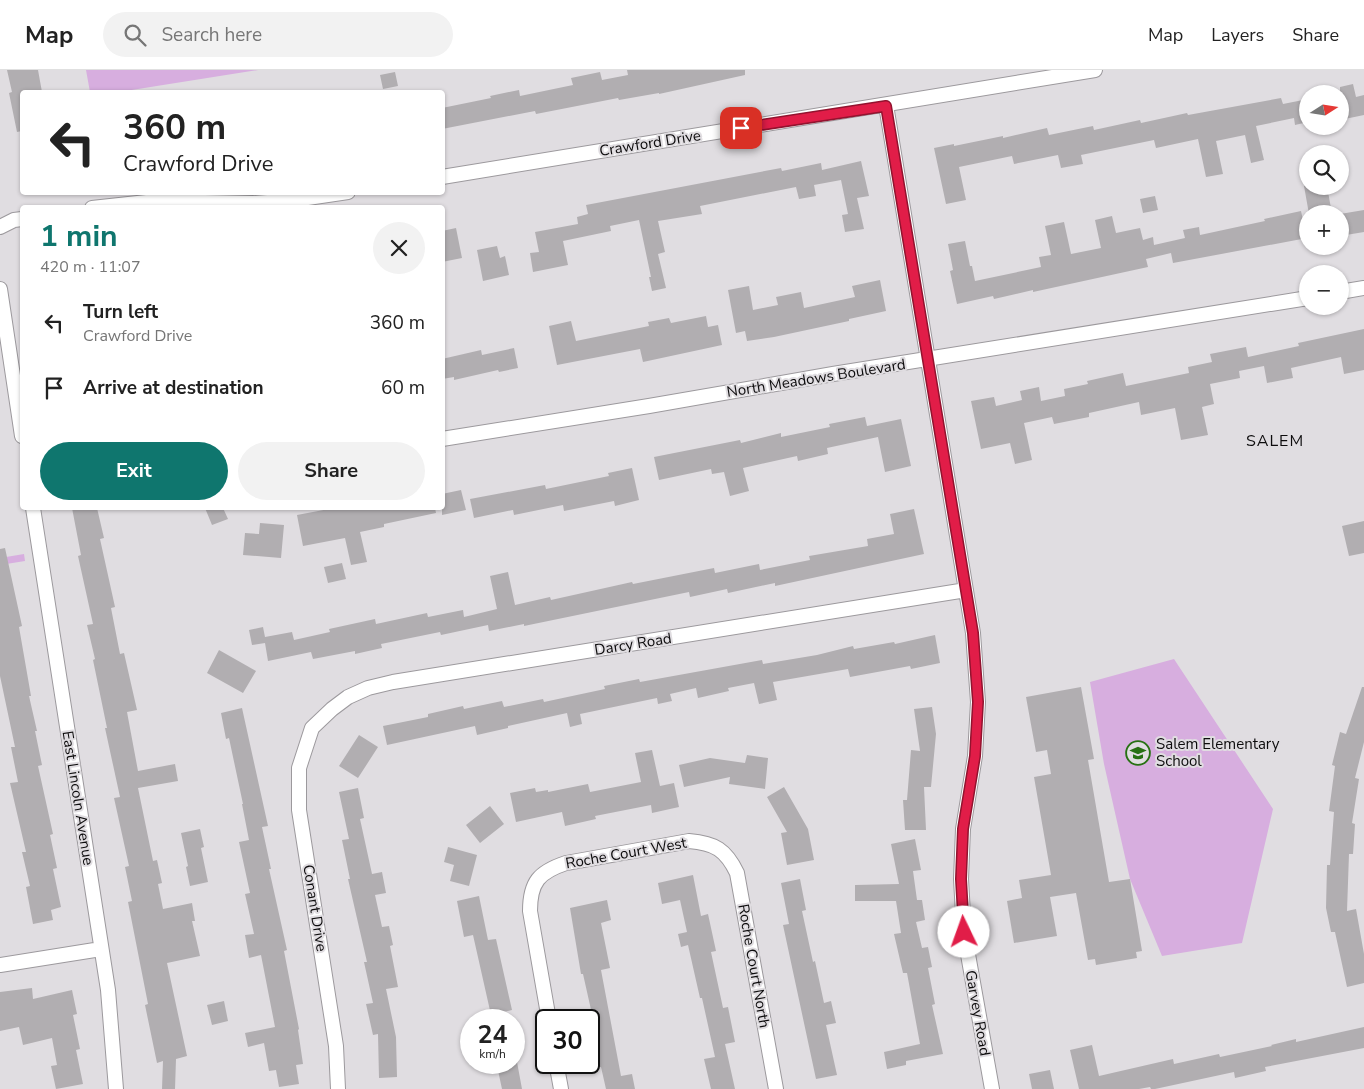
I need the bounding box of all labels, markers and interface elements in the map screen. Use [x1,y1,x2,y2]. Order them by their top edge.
search box [103,12,453,57]
text: Map [25,19,73,51]
icon: search [121,21,149,49]
text: Search here [161,22,262,48]
text: Map [1148,23,1183,47]
text: Layers [1211,23,1264,47]
text: Share [1292,23,1339,47]
north arrow [1299,85,1349,135]
map controls [1299,85,1349,315]
text: 360 m [123,104,226,151]
pin [720,107,762,149]
icon: left [40,110,105,175]
icon: arrive [727,114,755,142]
street label: Crawford Drive [598,125,702,161]
button: search [1299,145,1349,195]
text: Crawford Drive [123,149,273,179]
button: + [1299,205,1349,255]
text: 1 min [40,216,118,257]
button: close [373,222,425,274]
text: 420 m · 11:07 [40,256,141,278]
button: − [1299,265,1349,315]
text: Turn left [83,299,158,325]
icon: left [40,309,68,337]
text: 360 m [370,310,425,336]
text: Crawford Drive [83,325,192,347]
street label: North Meadows Boulevard [725,354,907,402]
icon: arrive [40,374,68,402]
text: Arrive at destination [83,375,264,401]
text: 60 m [381,375,425,401]
district label: SALEM [1246,430,1304,452]
button: Exit [40,442,228,500]
button: Share [238,442,425,500]
street label: Darcy Road [593,628,673,660]
street label: East Lincoln Avenue [57,729,99,867]
place label: Salem Elementary School [1156,734,1280,771]
school or university icon: Salem Elementary School [1125,740,1151,766]
street label: Roche Court West [564,832,689,874]
street label: Conant Drive [298,863,332,953]
street label: Roche Court North [733,902,775,1030]
position arrow [937,905,989,957]
street label: Garvey Road [961,969,995,1057]
speed limit sign: 30 [535,1009,600,1074]
text: 24 [477,1018,508,1052]
text: km/h [479,1046,506,1062]

